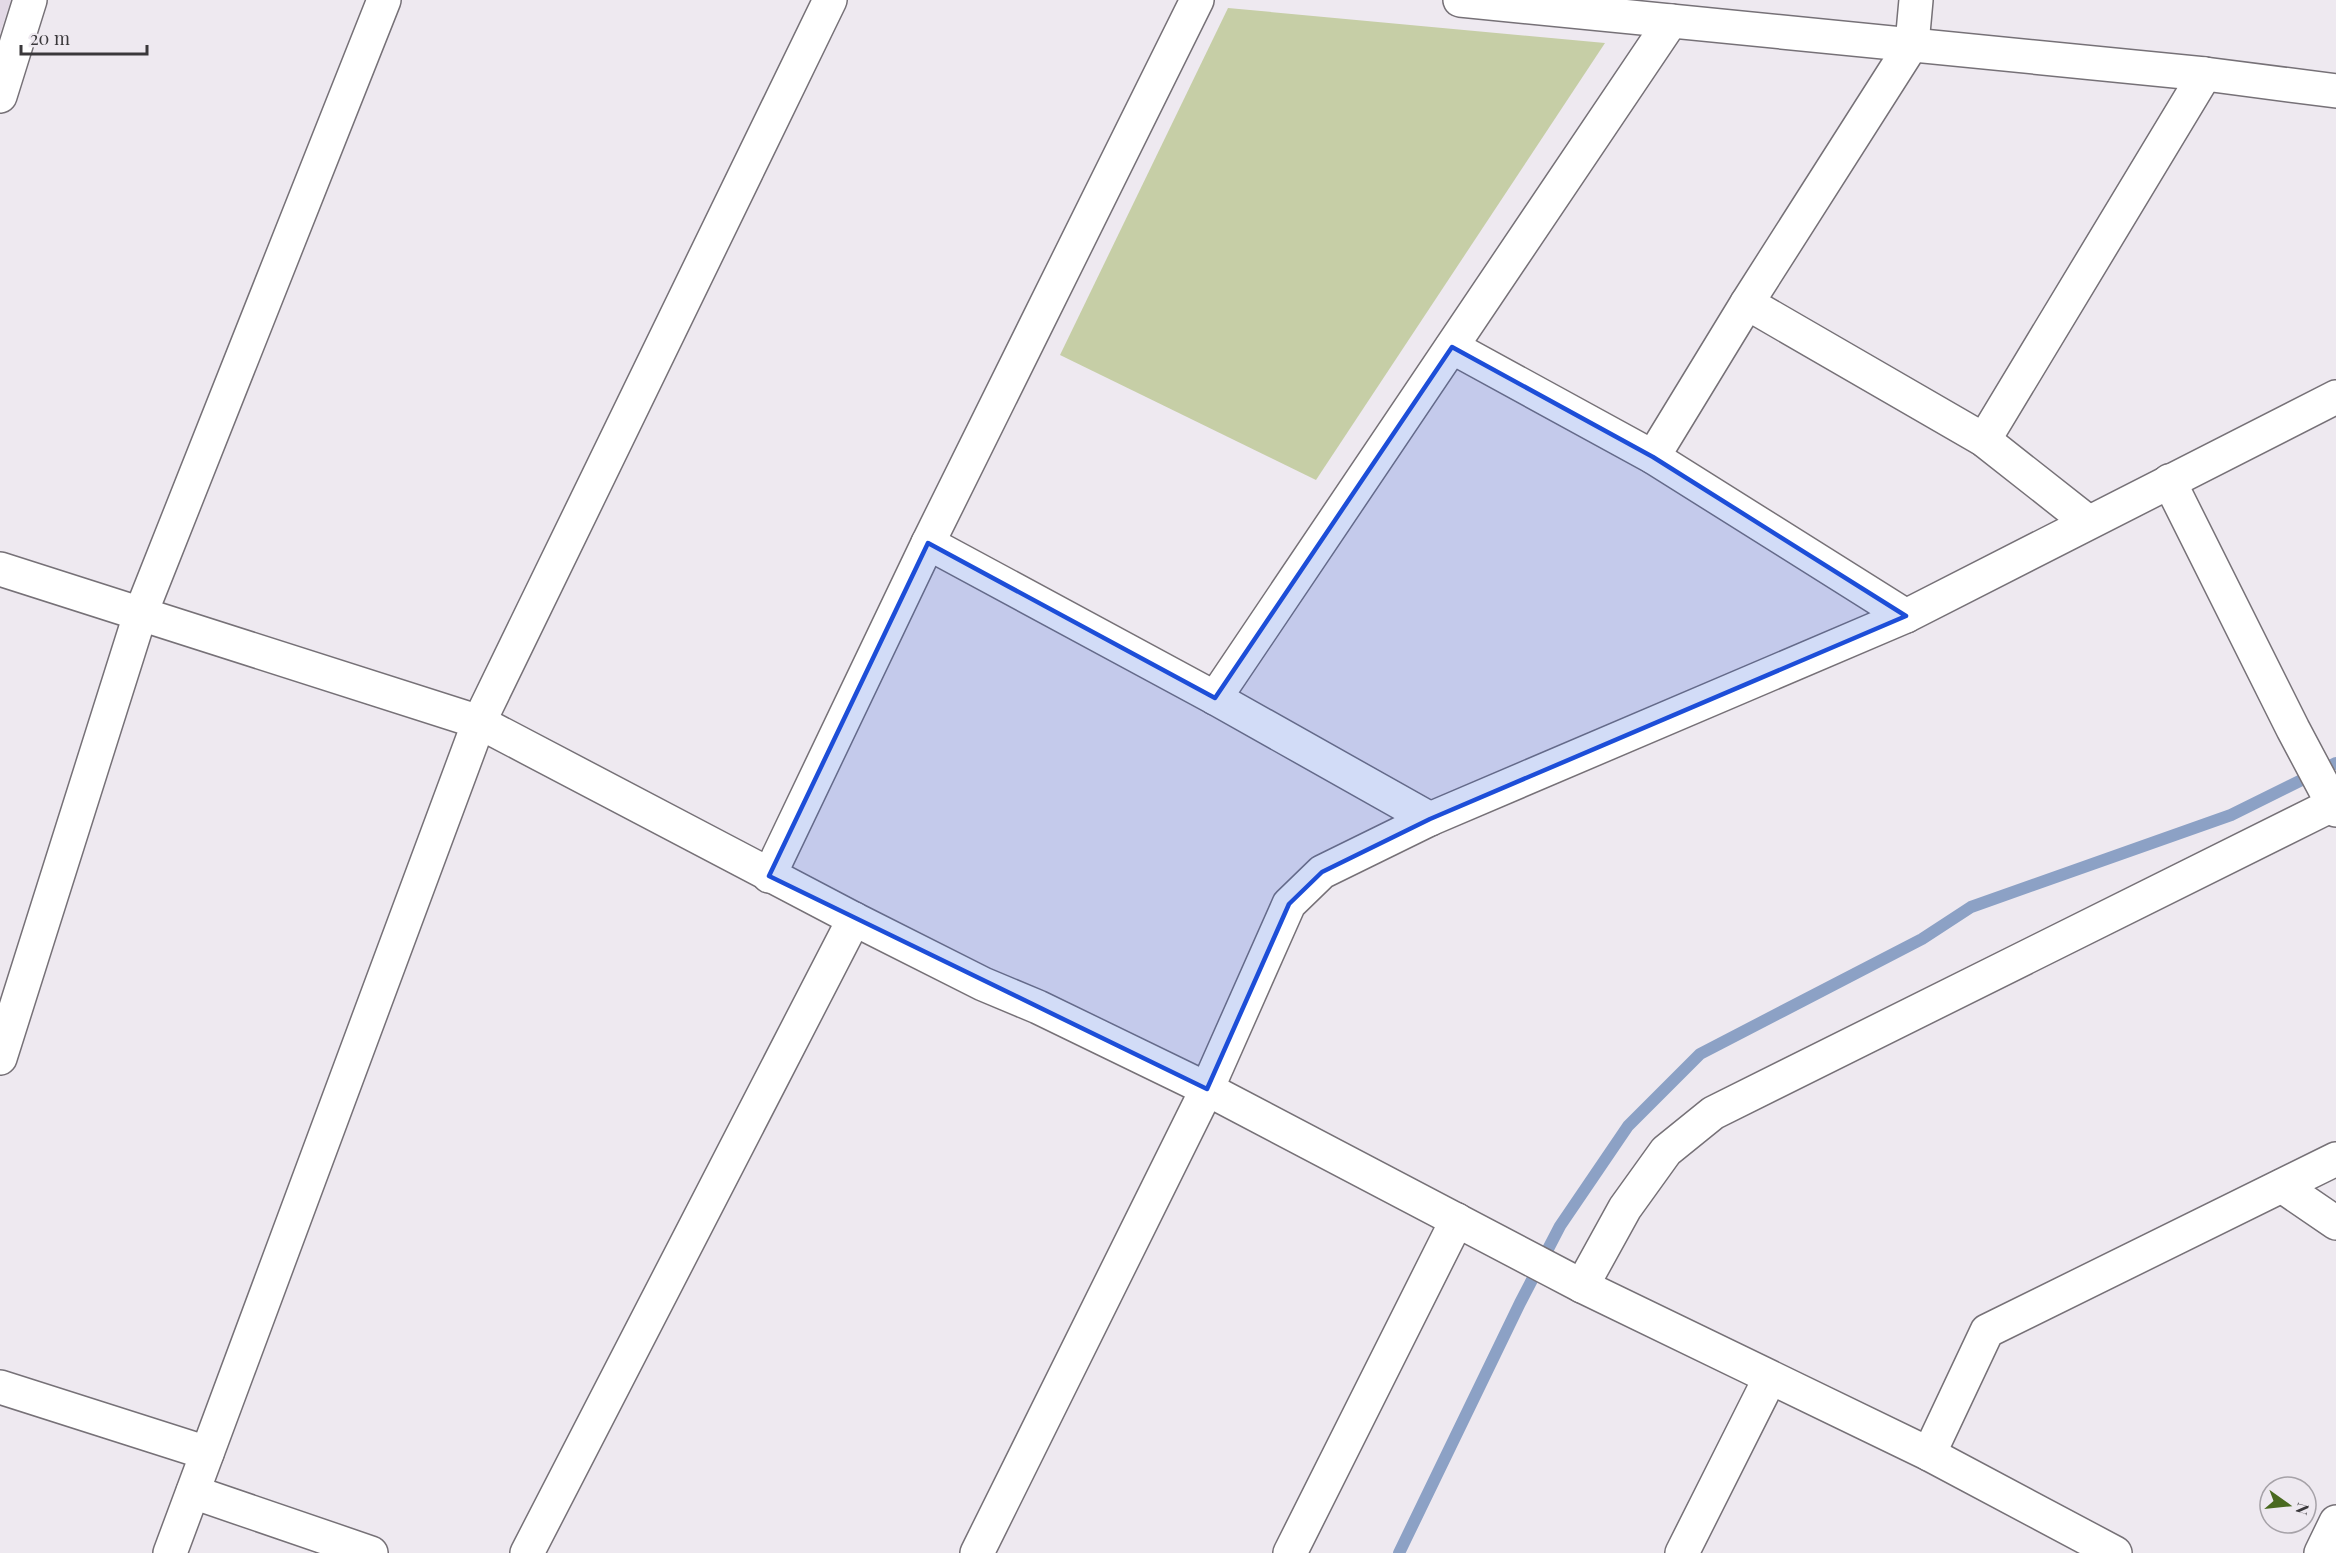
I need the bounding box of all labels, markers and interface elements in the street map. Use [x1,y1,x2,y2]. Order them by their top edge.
scale bar [21,18,147,56]
text: 20 m [30,26,70,50]
north arrow [2258,1475,2318,1535]
text: N [2291,1501,2315,1518]

